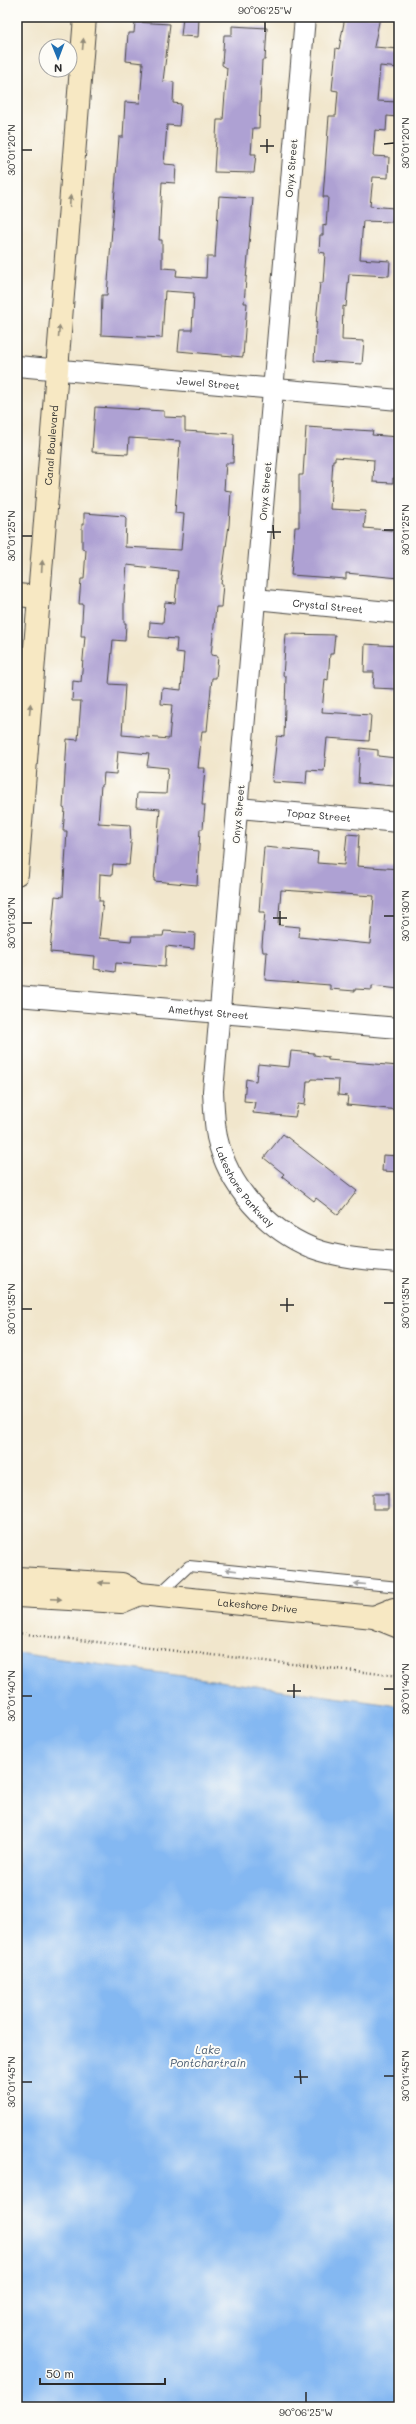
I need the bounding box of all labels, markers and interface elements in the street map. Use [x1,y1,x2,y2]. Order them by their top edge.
text: 90°06'25"W [238,3,292,17]
north arrow [38,38,78,78]
one-way arrow [79,38,86,50]
text: N [54,61,62,76]
text: 30°01'20"N [398,117,412,169]
text: 30°01'20"N [4,124,18,176]
street label: Onyx Street [281,138,301,198]
one-way arrow [66,195,73,207]
one-way arrow [56,325,63,337]
street label: Jewel Street [176,373,240,393]
street label: Canal Boulevard [41,405,61,486]
street label: Onyx Street [255,461,275,521]
text: 30°01'25"N [398,504,412,556]
text: 30°01'25"N [4,510,18,562]
one-way arrow [38,560,45,572]
street label: Crystal Street [292,596,363,616]
one-way arrow [27,703,34,715]
street label: Onyx Street [228,784,248,844]
street label: Topaz Street [286,805,351,825]
text: 30°01'30"N [398,890,412,942]
text: 30°01'30"N [4,897,18,949]
street label: Amethyst Street [168,1002,249,1022]
street label: Lakeshore Parkway [213,1144,277,1230]
text: 30°01'35"N [398,1277,412,1329]
text: 30°01'35"N [4,1283,18,1335]
one-way arrow [225,1567,237,1573]
one-way arrow [98,1579,110,1586]
one-way arrow [354,1580,366,1587]
one-way arrow [50,1595,62,1602]
street label: Lakeshore Drive [217,1595,298,1616]
text: 30°01'40"N [398,1663,412,1715]
text: 30°01'40"N [4,1670,18,1722]
water label: Lake Pontchartrain [170,2042,246,2070]
text: 30°01'45"N [398,2050,412,2102]
text: 30°01'45"N [4,2056,18,2108]
scale bar [40,2360,165,2386]
text: 50 m [46,2365,74,2381]
text: 90°06'25"W [279,2405,333,2419]

